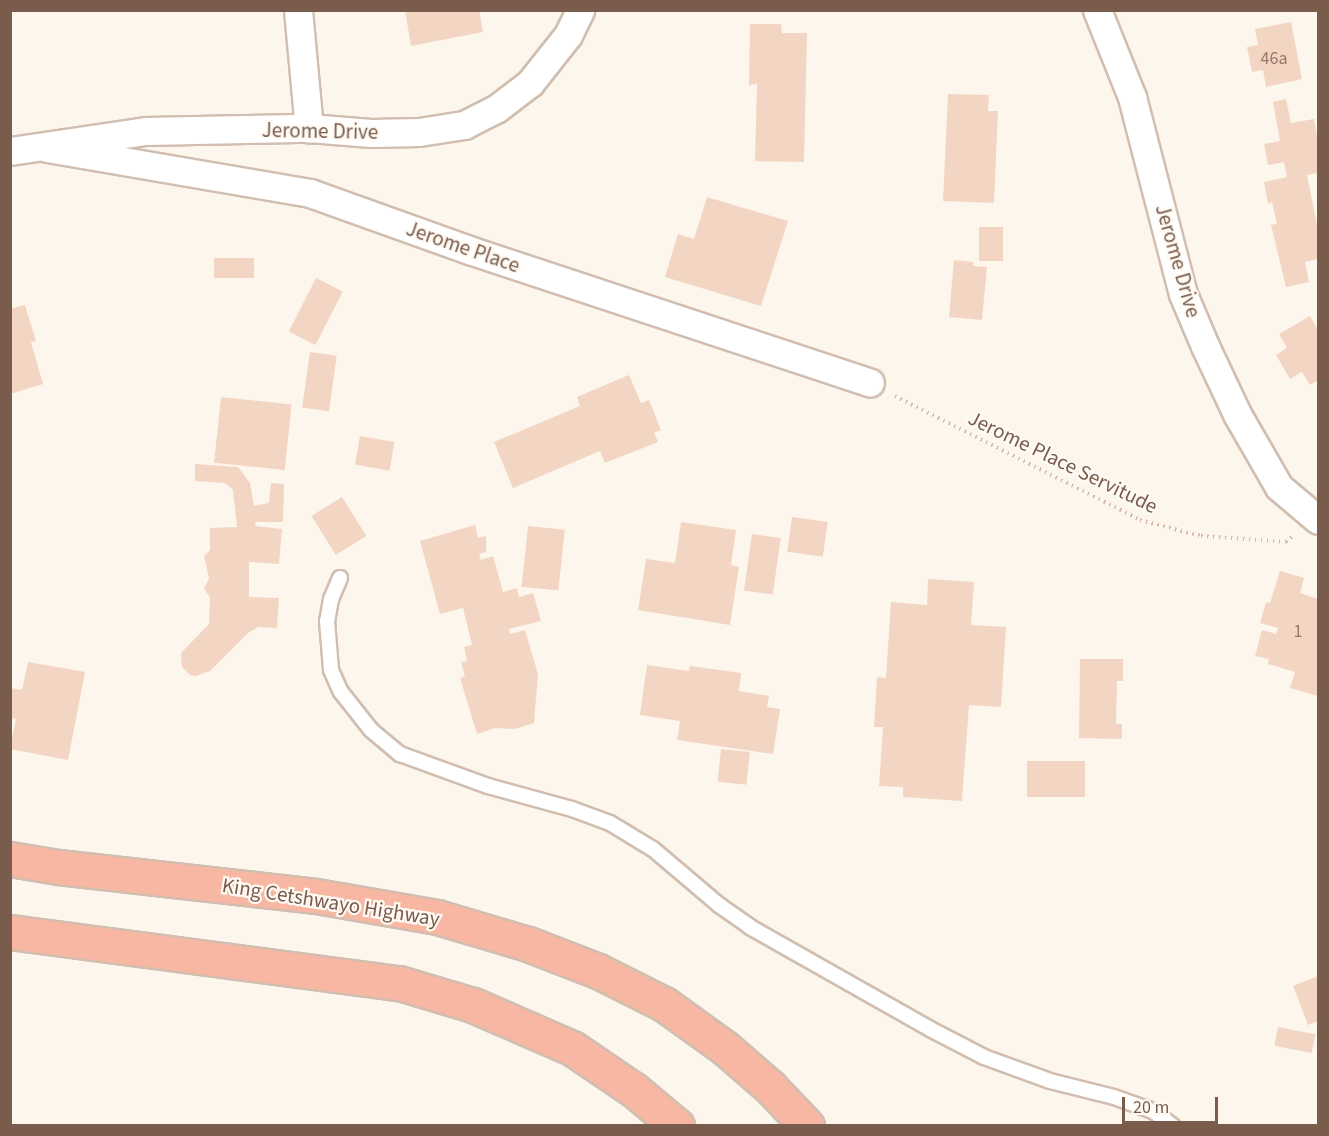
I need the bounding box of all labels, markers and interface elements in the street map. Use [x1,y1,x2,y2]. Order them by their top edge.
house number: 46a [1261,48,1287,70]
street label: Jerome Drive [262,117,378,145]
street label: Jerome Drive [1150,202,1206,320]
street label: Jerome Place [403,216,523,278]
street label: Jerome Place Servitude [964,405,1162,519]
house number: 1 [1294,621,1302,643]
street label: King Cetshwayo Highway [220,872,442,932]
scale bar [1125,1085,1221,1123]
text: 20 m [1133,1095,1169,1120]

